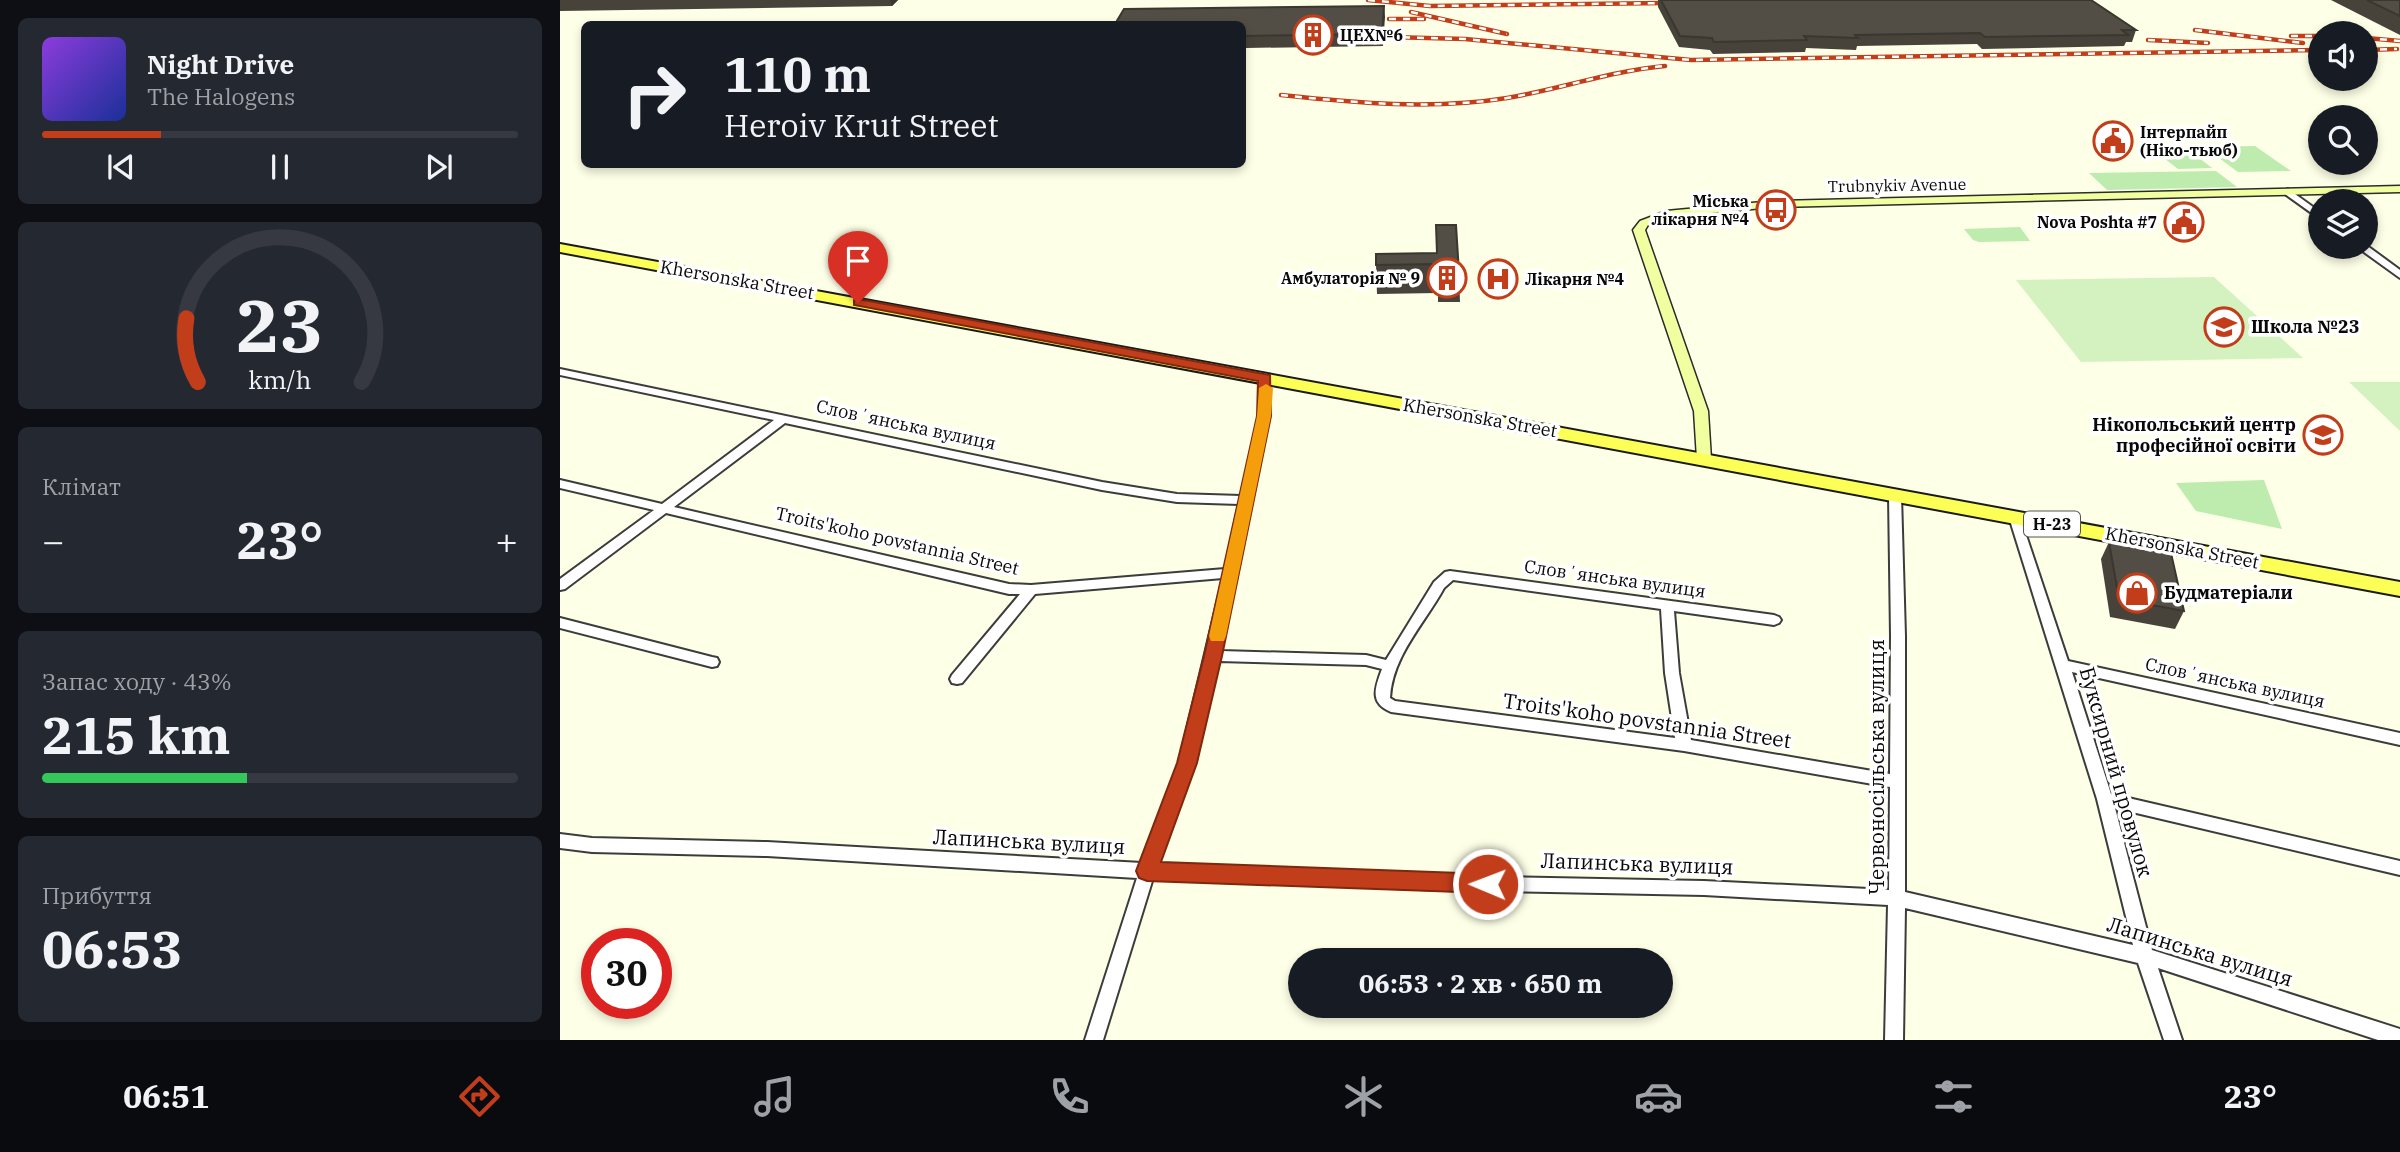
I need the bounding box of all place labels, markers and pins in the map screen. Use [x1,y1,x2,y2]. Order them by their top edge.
building icon: ЦЕХ№6 [1292,14,1334,56]
place label: ЦЕХ№6 [1340,25,1403,45]
public building icon: Інтерпайп (Ніко-тьюб) [2092,120,2134,162]
place label: Інтерпайп (Ніко-тьюб) [2140,122,2238,160]
bus stop icon: Міська лікарня №4 [1755,189,1797,231]
place label: Міська лікарня №4 [1651,191,1749,229]
public building icon: Nova Poshta #7 [2163,201,2205,243]
place label: Nova Poshta #7 [2037,212,2157,232]
pin [828,231,888,303]
building icon: Амбулаторія № 9 [1426,257,1468,299]
hospital icon: Лікарня №4 [1477,258,1519,300]
place label: Амбулаторія № 9 [1281,268,1420,288]
place label: Лікарня №4 [1525,269,1625,289]
school or university icon: Школа №23 [2203,306,2245,348]
place label: Школа №23 [2251,315,2360,338]
place label: Нікопольський центр професійної освіти [2092,413,2296,457]
school or university icon: Нікопольський центр професійної освіти [2302,414,2344,456]
shop icon: Будматеріали [2116,572,2158,614]
place label: Будматеріали [2164,581,2293,604]

